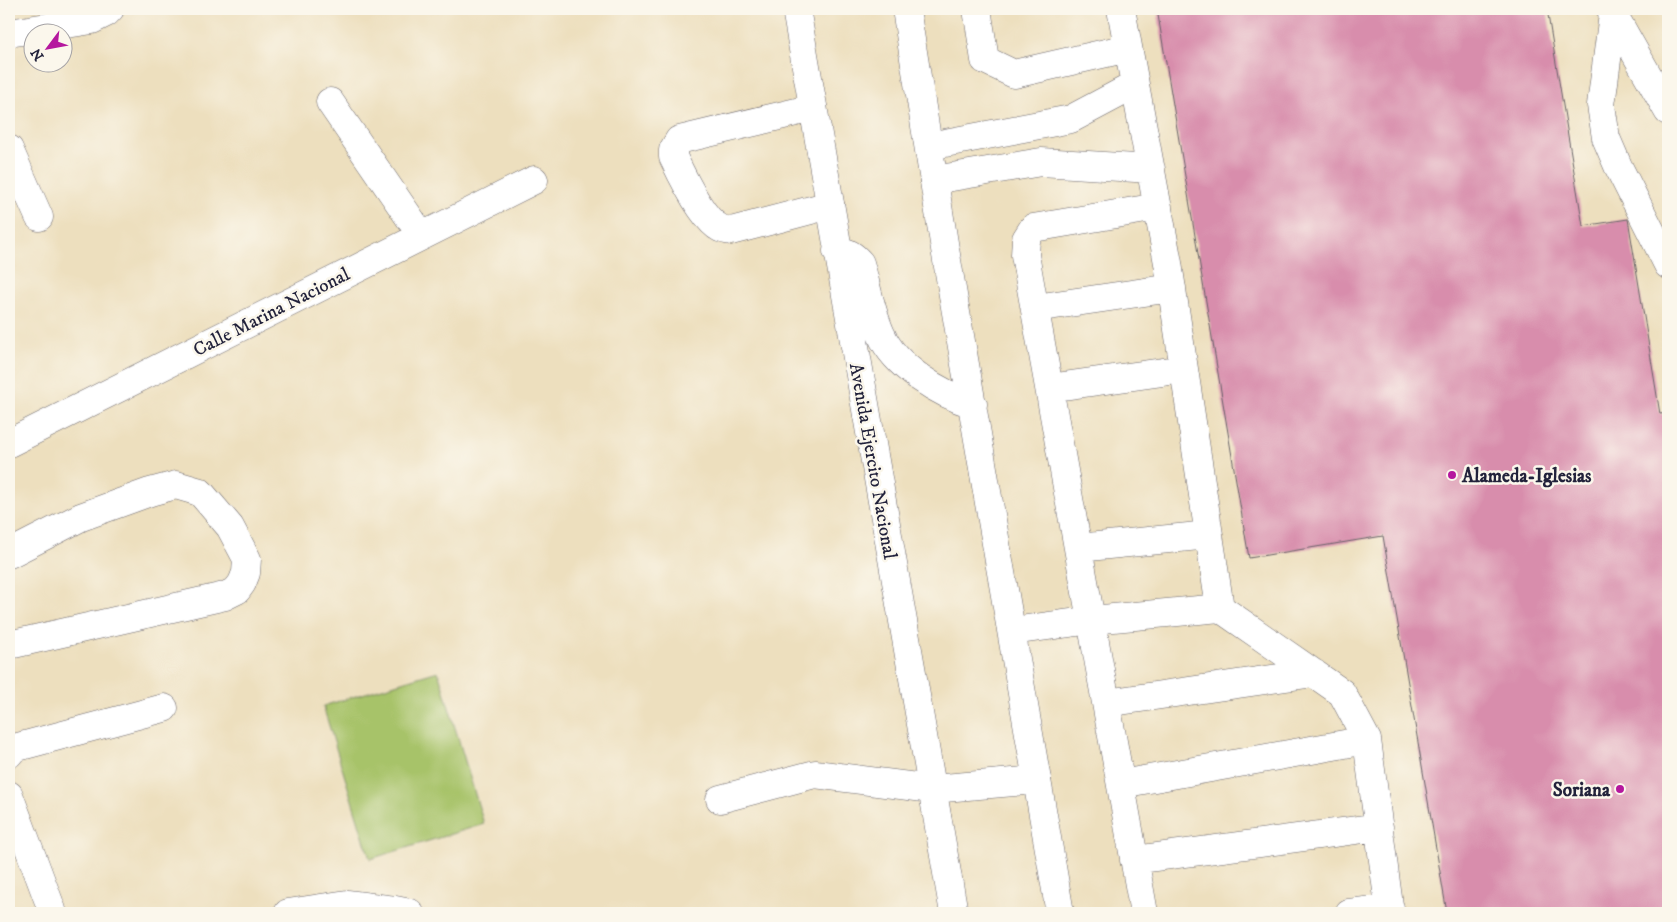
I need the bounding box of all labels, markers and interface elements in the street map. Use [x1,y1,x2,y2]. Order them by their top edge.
north arrow [22,22,72,72]
text: N [27,44,49,64]
street label: Calle Marina Nacional [190,263,354,362]
street label: Avenida Ejercito Nacional [844,361,901,561]
place label: Alameda-Iglesias [1461,465,1592,488]
marker: Alameda-Iglesias [1446,469,1458,481]
place label: Soriana [1553,779,1611,802]
marker: Soriana [1614,783,1626,795]

